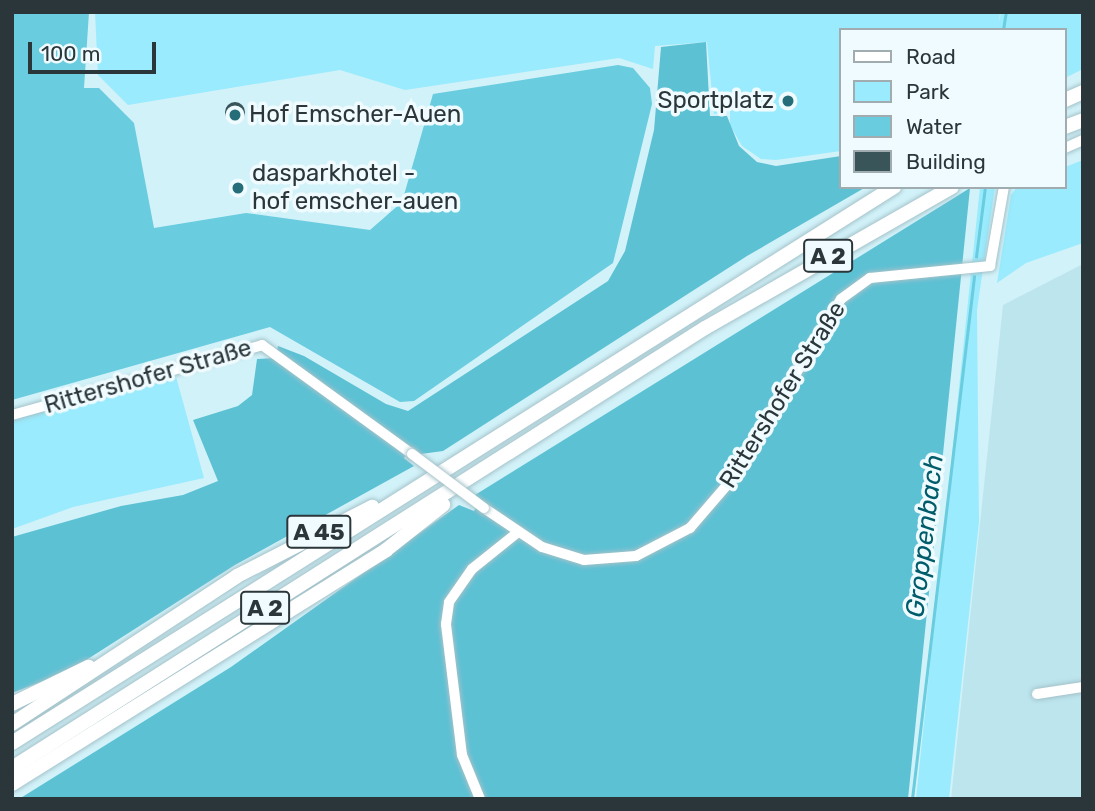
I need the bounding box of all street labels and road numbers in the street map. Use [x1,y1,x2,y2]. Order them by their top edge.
road number: A 2 [802,236,854,276]
street label: Rittershofer Straße [714,296,852,494]
street label: Rittershofer Straße [41,334,255,420]
road number: A 45 [286,512,352,552]
road number: A 2 [239,588,291,628]

